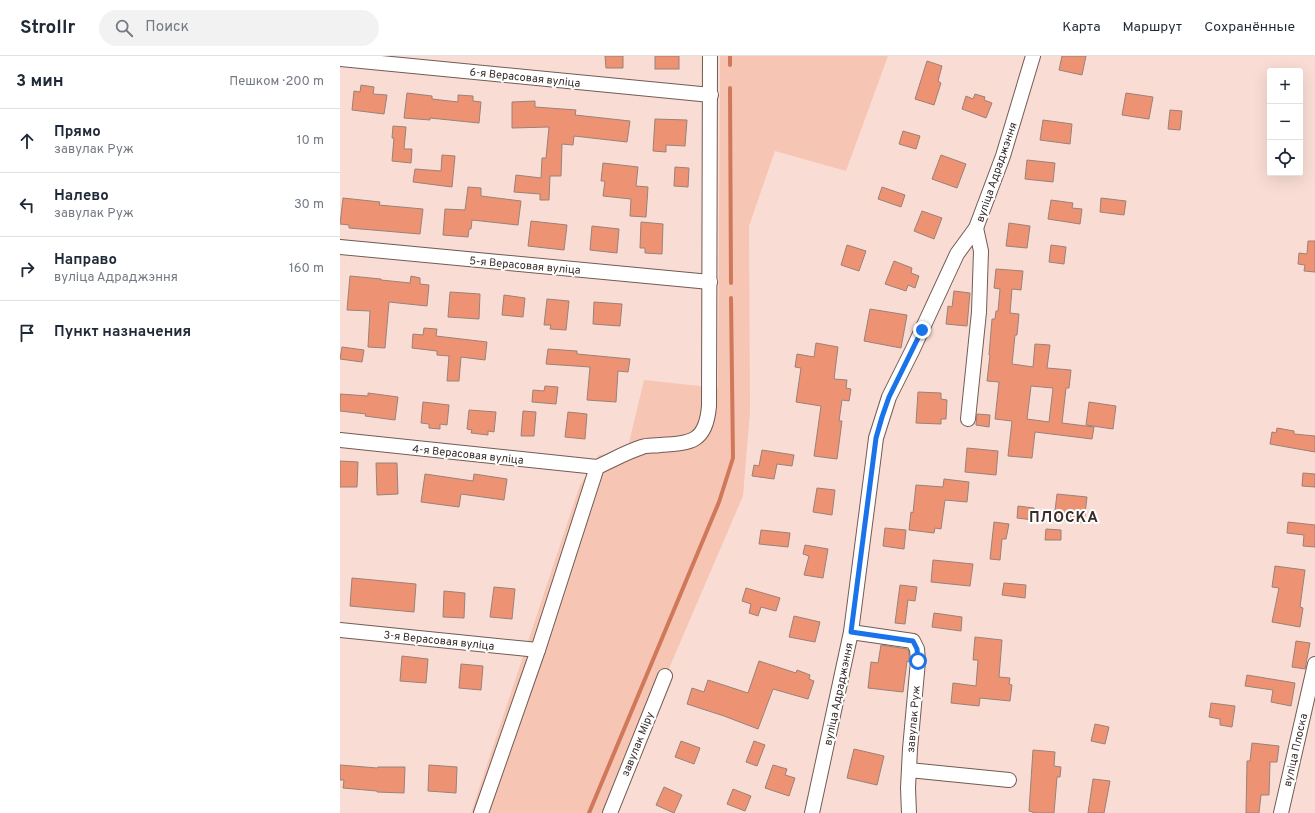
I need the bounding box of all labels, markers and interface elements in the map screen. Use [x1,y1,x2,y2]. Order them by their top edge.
search box [99,10,379,46]
text: Strollr [20,16,75,40]
icon: search [113,17,135,39]
text: Поиск [145,18,189,37]
text: Карта [1062,19,1101,36]
text: Маршрут [1123,19,1182,36]
text: Сохранённые [1204,19,1295,36]
street label: 6-я Верасовая вуліца [469,65,581,91]
map controls [1267,68,1303,176]
button: + [1267,68,1303,104]
text: 3 мин [16,71,64,93]
text: Пешком · 200 m [229,74,324,90]
button: − [1267,104,1303,140]
street label: вуліца Адраджэння [973,121,1021,224]
text: Прямо [54,123,101,142]
icon: ahead [16,130,38,152]
text: 10 m [297,133,324,149]
button: locate [1267,140,1303,176]
text: завулак Руж [54,142,134,158]
text: Налево [54,187,109,206]
icon: left [16,194,38,216]
text: 30 m [294,197,324,213]
text: завулак Руж [54,206,134,222]
text: Направо [54,251,117,270]
street label: 5-я Верасовая вуліца [469,254,581,278]
icon: right [16,258,38,280]
text: 160 m [289,261,324,277]
text: вуліца Адраджэння [54,270,178,286]
route end [913,321,931,339]
icon: arrive [16,322,38,344]
text: Пункт назначения [54,323,191,342]
street label: 4-я Верасовая вуліца [412,442,524,468]
district label: ПЛОСКА [1029,509,1099,528]
street label: 3-я Верасовая вуліца [383,628,495,654]
street label: вуліца Адраджэння [821,642,857,747]
route start [909,652,927,670]
street label: завулак Руж [904,685,924,753]
street label: завулак Міру [619,710,657,779]
street label: вуліца Плоска [1281,712,1311,788]

